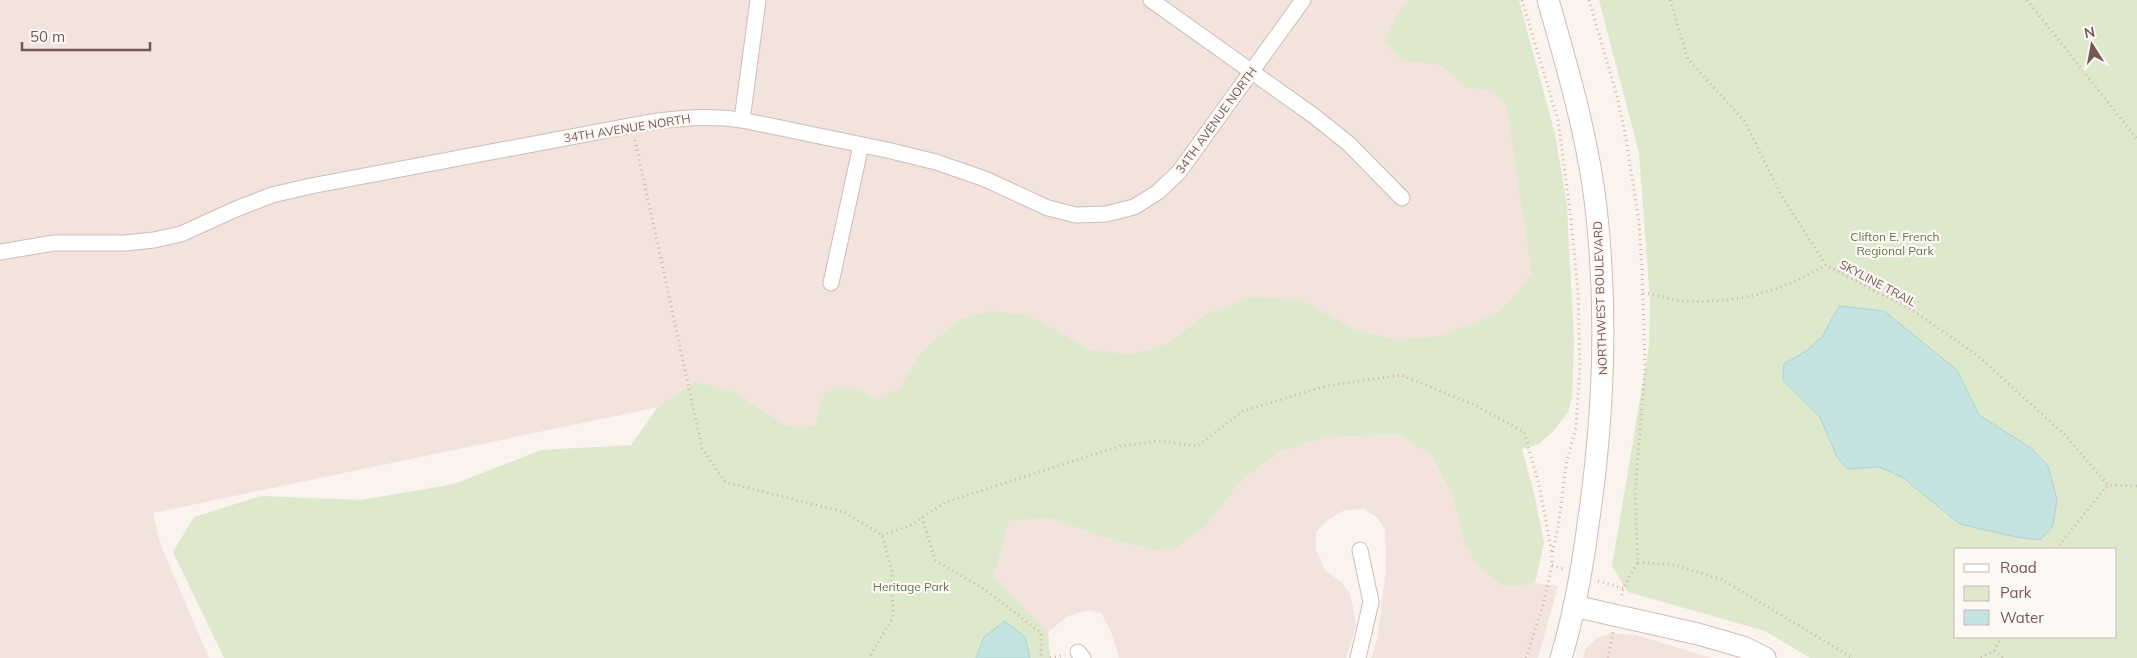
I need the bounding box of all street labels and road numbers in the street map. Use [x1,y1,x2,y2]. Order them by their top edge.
street label: 34TH AVENUE NORTH [1172,64,1260,176]
street label: 34TH AVENUE NORTH [563,111,691,145]
street label: NORTHWEST BOULEVARD [1590,221,1610,375]
street label: SKYLINE TRAIL [1837,256,1919,310]

